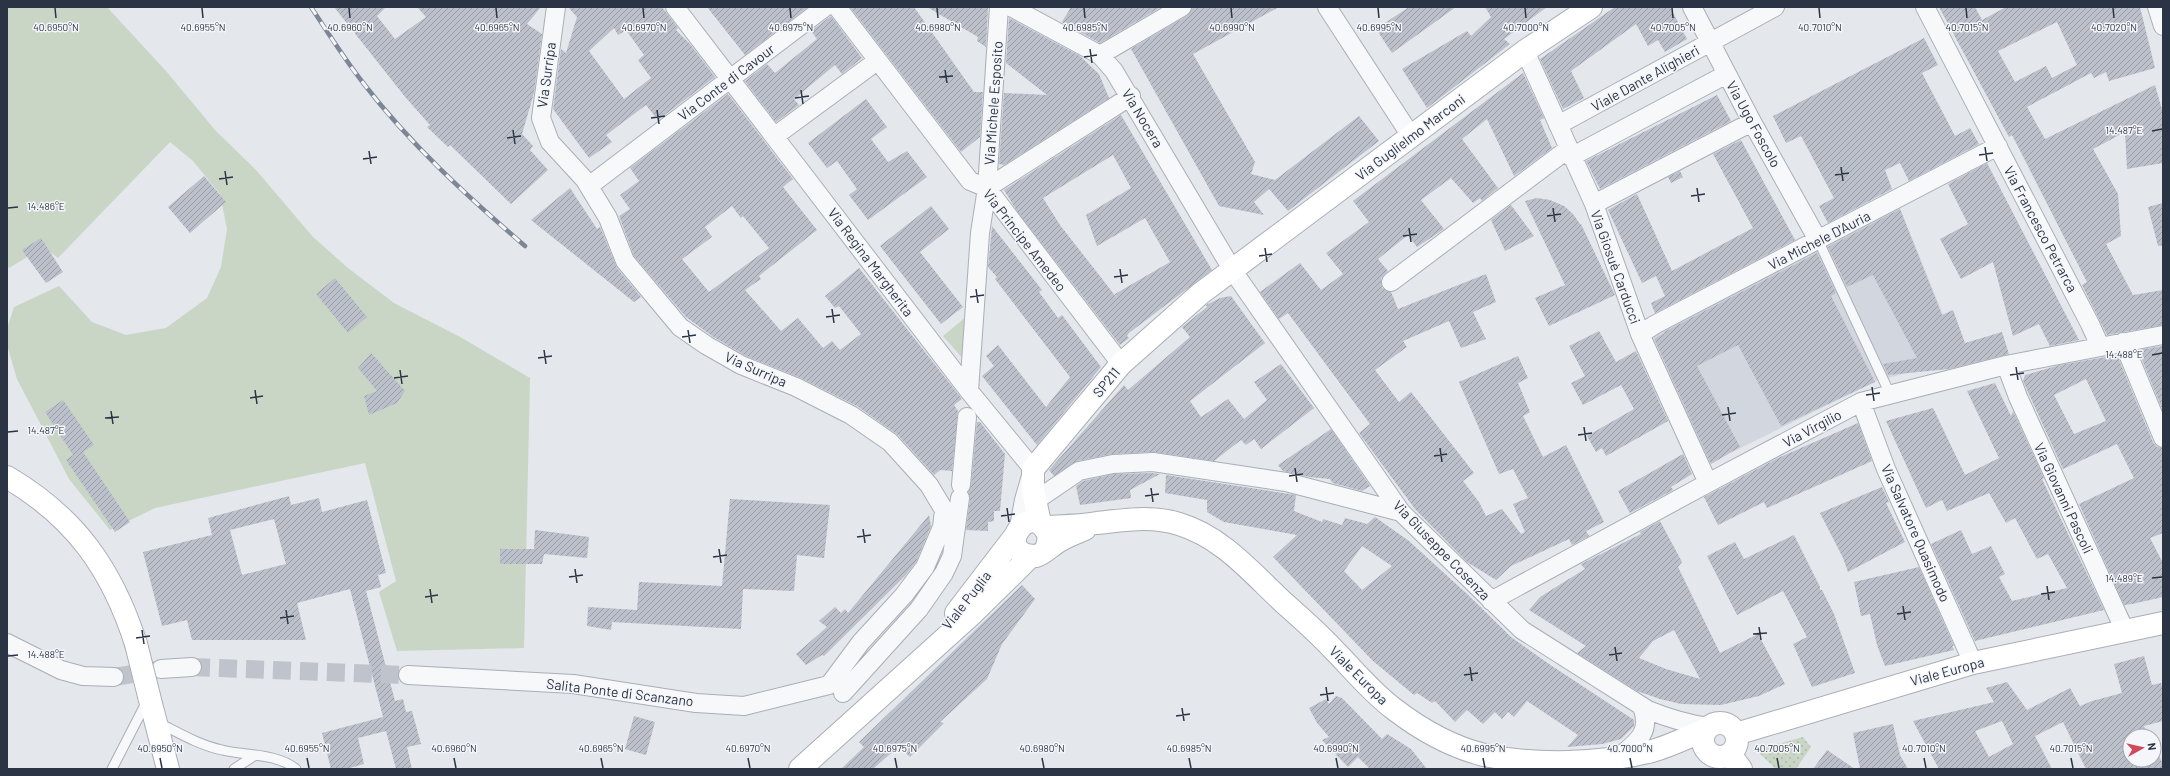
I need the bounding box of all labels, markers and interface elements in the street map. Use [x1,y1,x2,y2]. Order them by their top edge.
text: 40.6950°N [33,21,79,33]
text: 40.6955°N [180,21,226,33]
text: 40.6960°N [327,21,373,33]
text: 40.6965°N [474,21,520,33]
text: 40.6970°N [621,21,667,33]
text: 40.6975°N [769,21,813,33]
text: 40.6980°N [915,21,961,33]
text: 40.6985°N [1062,21,1108,33]
text: 40.6990°N [1209,21,1255,33]
text: 40.6995°N [1356,21,1402,33]
text: 40.7000°N [1503,21,1549,33]
text: 40.7005°N [1650,21,1696,33]
text: 40.7010°N [1798,21,1842,33]
text: 40.7015°N [1945,21,1989,33]
text: 40.7020°N [2091,21,2137,33]
street label: Via Conte di Cavour [674,40,778,124]
street label: Via Michele Esposito [980,40,1006,166]
street label: Via Surripa [533,41,559,109]
street label: Viale Dante Alighieri [1588,41,1702,115]
street label: Via Ugo Foscolo [1723,78,1785,170]
street label: Via Nocera [1119,85,1167,151]
street label: Via Guglielmo Marconi [1352,90,1468,184]
text: 14.487°E [2105,124,2143,136]
street label: Via Francesco Petrarca [2001,163,2081,295]
street label: Via Principe Amedeo [980,185,1070,295]
text: 14.486°E [27,200,65,212]
street label: Via Regina Margherita [825,204,917,320]
street label: Via Michele D'Auria [1765,207,1873,273]
street label: Via Giosuè Carducci [1588,208,1644,326]
street label: Via Surripa [722,348,790,390]
text: 14.488°E [2105,348,2143,360]
street label: SP211 [1089,364,1123,400]
street label: Via Virgilio [1780,405,1844,451]
text: 14.487°E [27,424,65,436]
street label: Via Giovanni Pascoli [2031,440,2097,556]
street label: Via Salvatore Quasimodo [1878,461,1954,605]
street label: Via Giuseppe Cosenza [1390,496,1494,604]
street label: Viale Puglia [938,567,994,633]
text: 14.489°E [2105,572,2143,584]
street label: Viale Europa [1326,642,1392,708]
text: 14.488°E [27,648,65,660]
street label: Viale Europa [1908,653,1986,689]
street label: Salita Ponte di Scanzano [545,675,695,709]
north arrow [2122,728,2162,768]
text: 40.6950°N [137,742,183,754]
text: 40.6955°N [284,742,330,754]
text: 40.6960°N [431,742,477,754]
text: 40.6965°N [578,742,624,754]
text: 40.6970°N [725,742,771,754]
text: 40.6975°N [873,742,917,754]
text: 40.6980°N [1019,742,1065,754]
text: 40.6985°N [1166,742,1212,754]
text: 40.6990°N [1313,742,1359,754]
text: 40.6995°N [1460,742,1506,754]
text: 40.7000°N [1607,742,1653,754]
text: 40.7005°N [1754,742,1800,754]
text: 40.7010°N [1902,742,1946,754]
text: 40.7015°N [2049,742,2093,754]
text: N [2145,742,2159,751]

